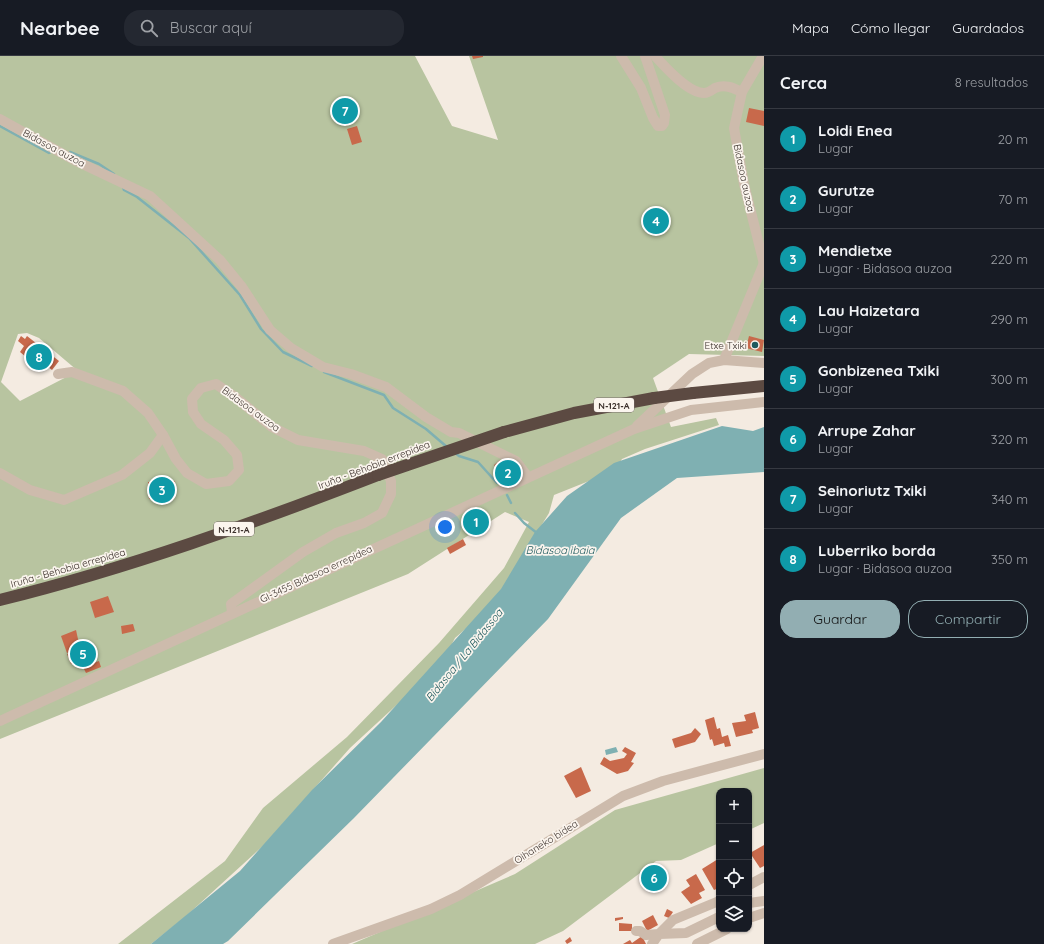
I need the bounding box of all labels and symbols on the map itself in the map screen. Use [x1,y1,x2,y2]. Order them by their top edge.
pin: 7 [332,96,358,126]
street label: Bidasoa auzoa [21,126,87,170]
street label: Bidasoa auzoa [730,143,758,213]
pin: 4 [643,206,669,236]
place label: Etxe Txiki [704,339,747,352]
marker: Etxe Txiki [750,340,760,350]
pin: 8 [26,342,52,372]
street label: Bidasoa auzoa [219,384,283,434]
road number: N-121-A [594,398,634,412]
street label: Iruña - Behobia errepidea [316,438,432,492]
pin: 2 [495,458,521,488]
pin: 3 [149,475,175,505]
pin: 1 [463,507,489,537]
your location [435,517,455,537]
road number: N-121-A [214,522,254,536]
street label: GI-3455 Bidasoa errepidea [258,542,374,606]
water label: Bidasoa ibaia [525,543,596,557]
street label: Iruña - Behobia errepidea [9,545,127,591]
water label: Bidasoa / La Bidassoa [422,605,506,704]
pin: 5 [70,639,96,669]
street label: Oihaneko bidea [512,817,580,867]
pin: 6 [641,863,667,893]

